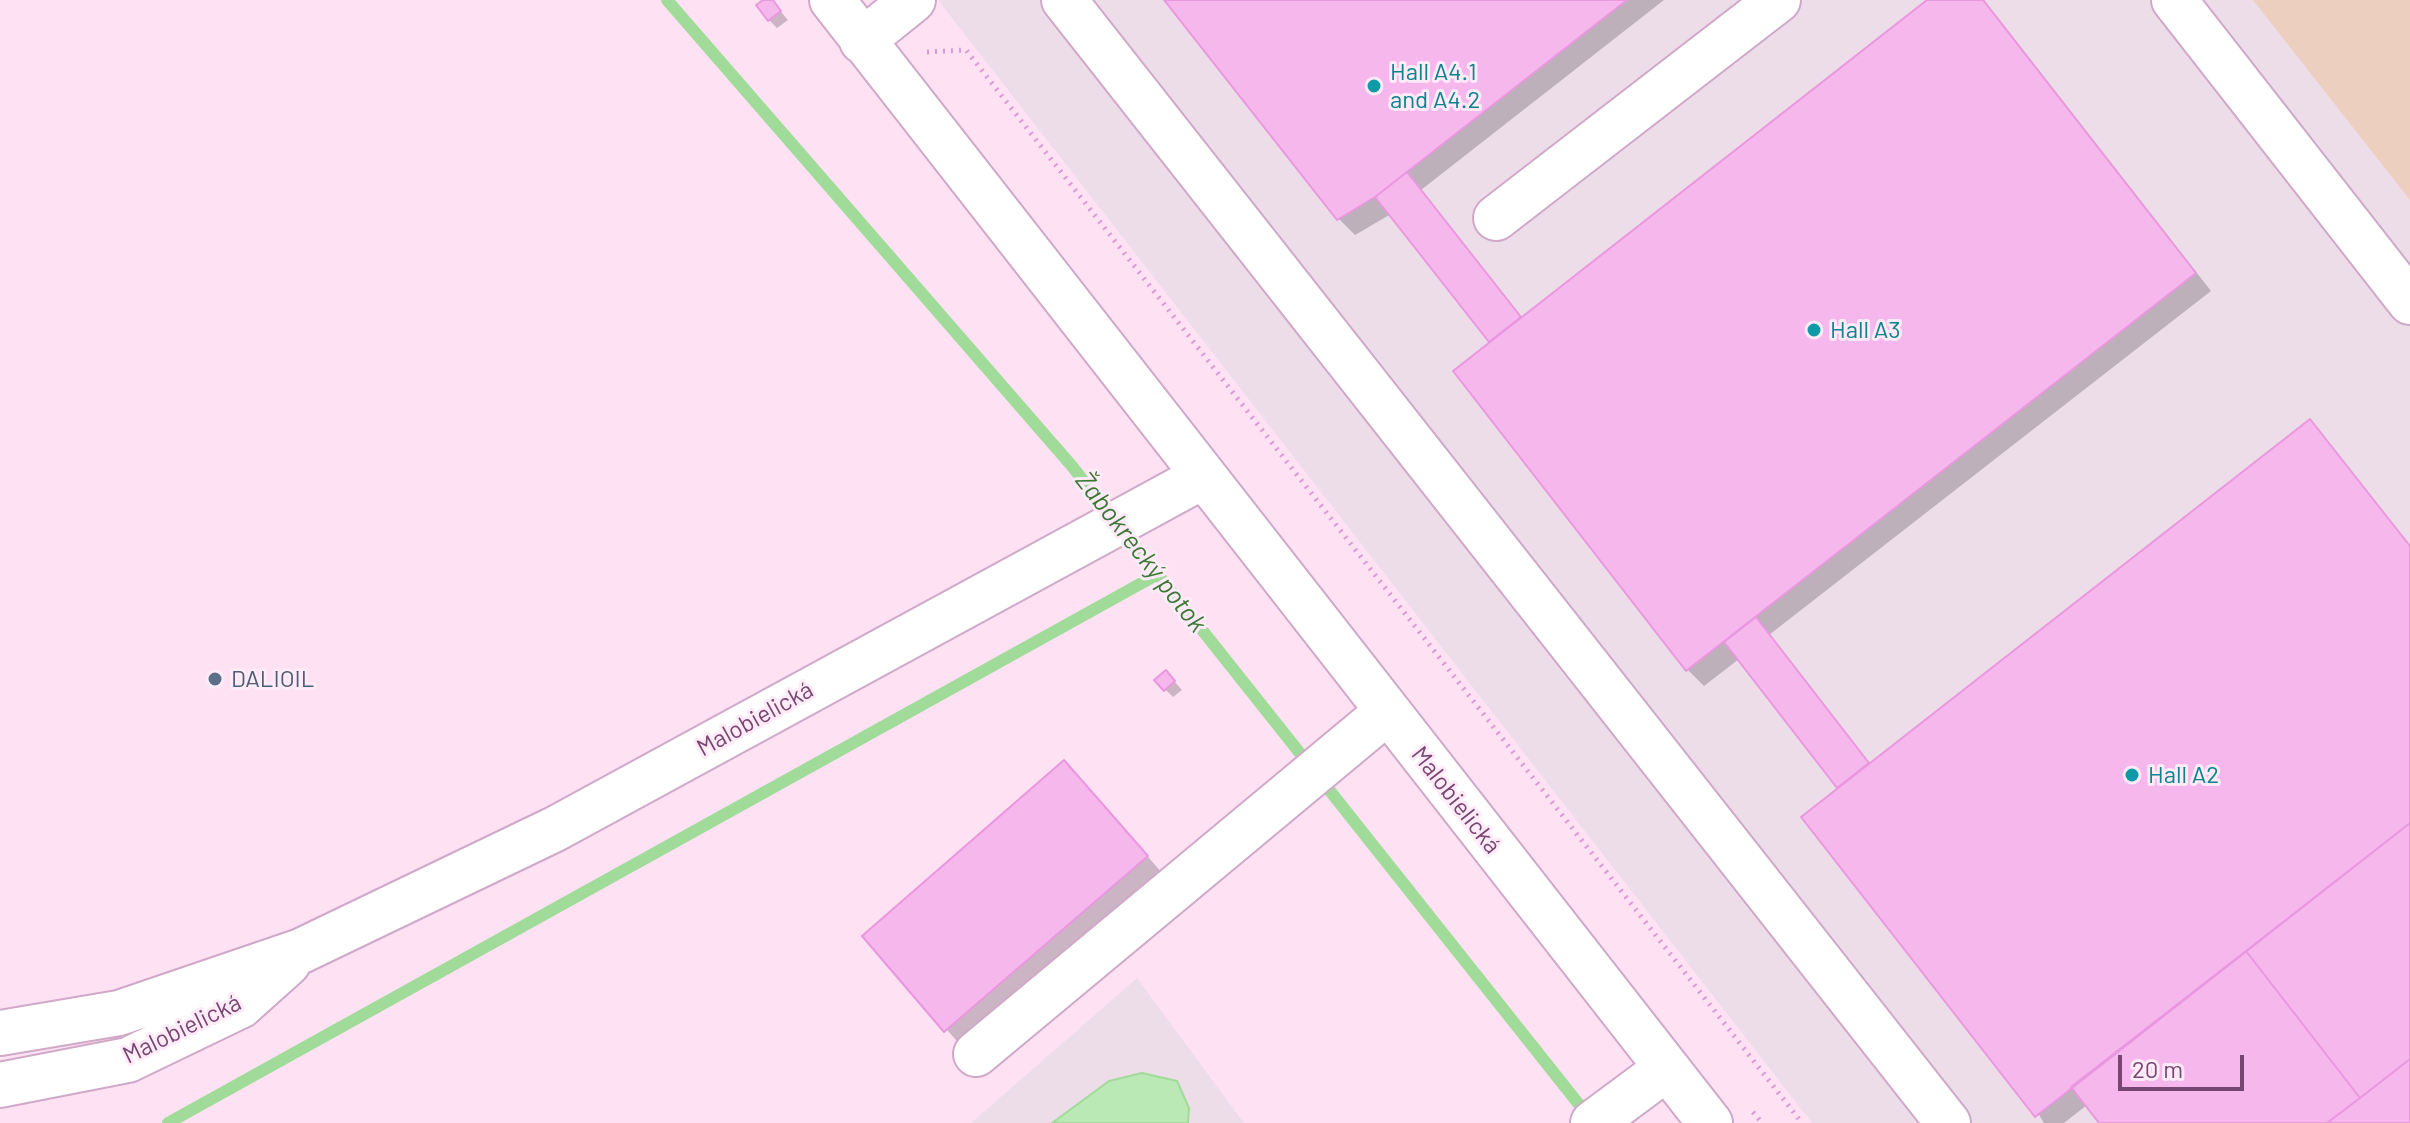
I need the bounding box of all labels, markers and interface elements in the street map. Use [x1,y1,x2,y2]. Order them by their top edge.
place label: Hall A4.1 and A4.2 [1390,58,1480,114]
marker: Hall A4.1 and A4.2 [1365,77,1383,95]
place label: Hall A3 [1830,316,1901,344]
marker: Hall A3 [1805,321,1823,339]
water label: Žabokrecký potok [1069,466,1213,638]
place label: DALIOIL [231,665,314,693]
marker: DALIOIL [206,670,224,688]
street label: Malobielická [692,675,818,763]
street label: Malobielická [1405,741,1507,859]
place label: Hall A2 [2148,761,2219,789]
marker: Hall A2 [2123,766,2141,784]
street label: Malobielická [118,988,246,1070]
scale bar [2122,1039,2248,1089]
text: 20 m [2132,1054,2183,1083]

